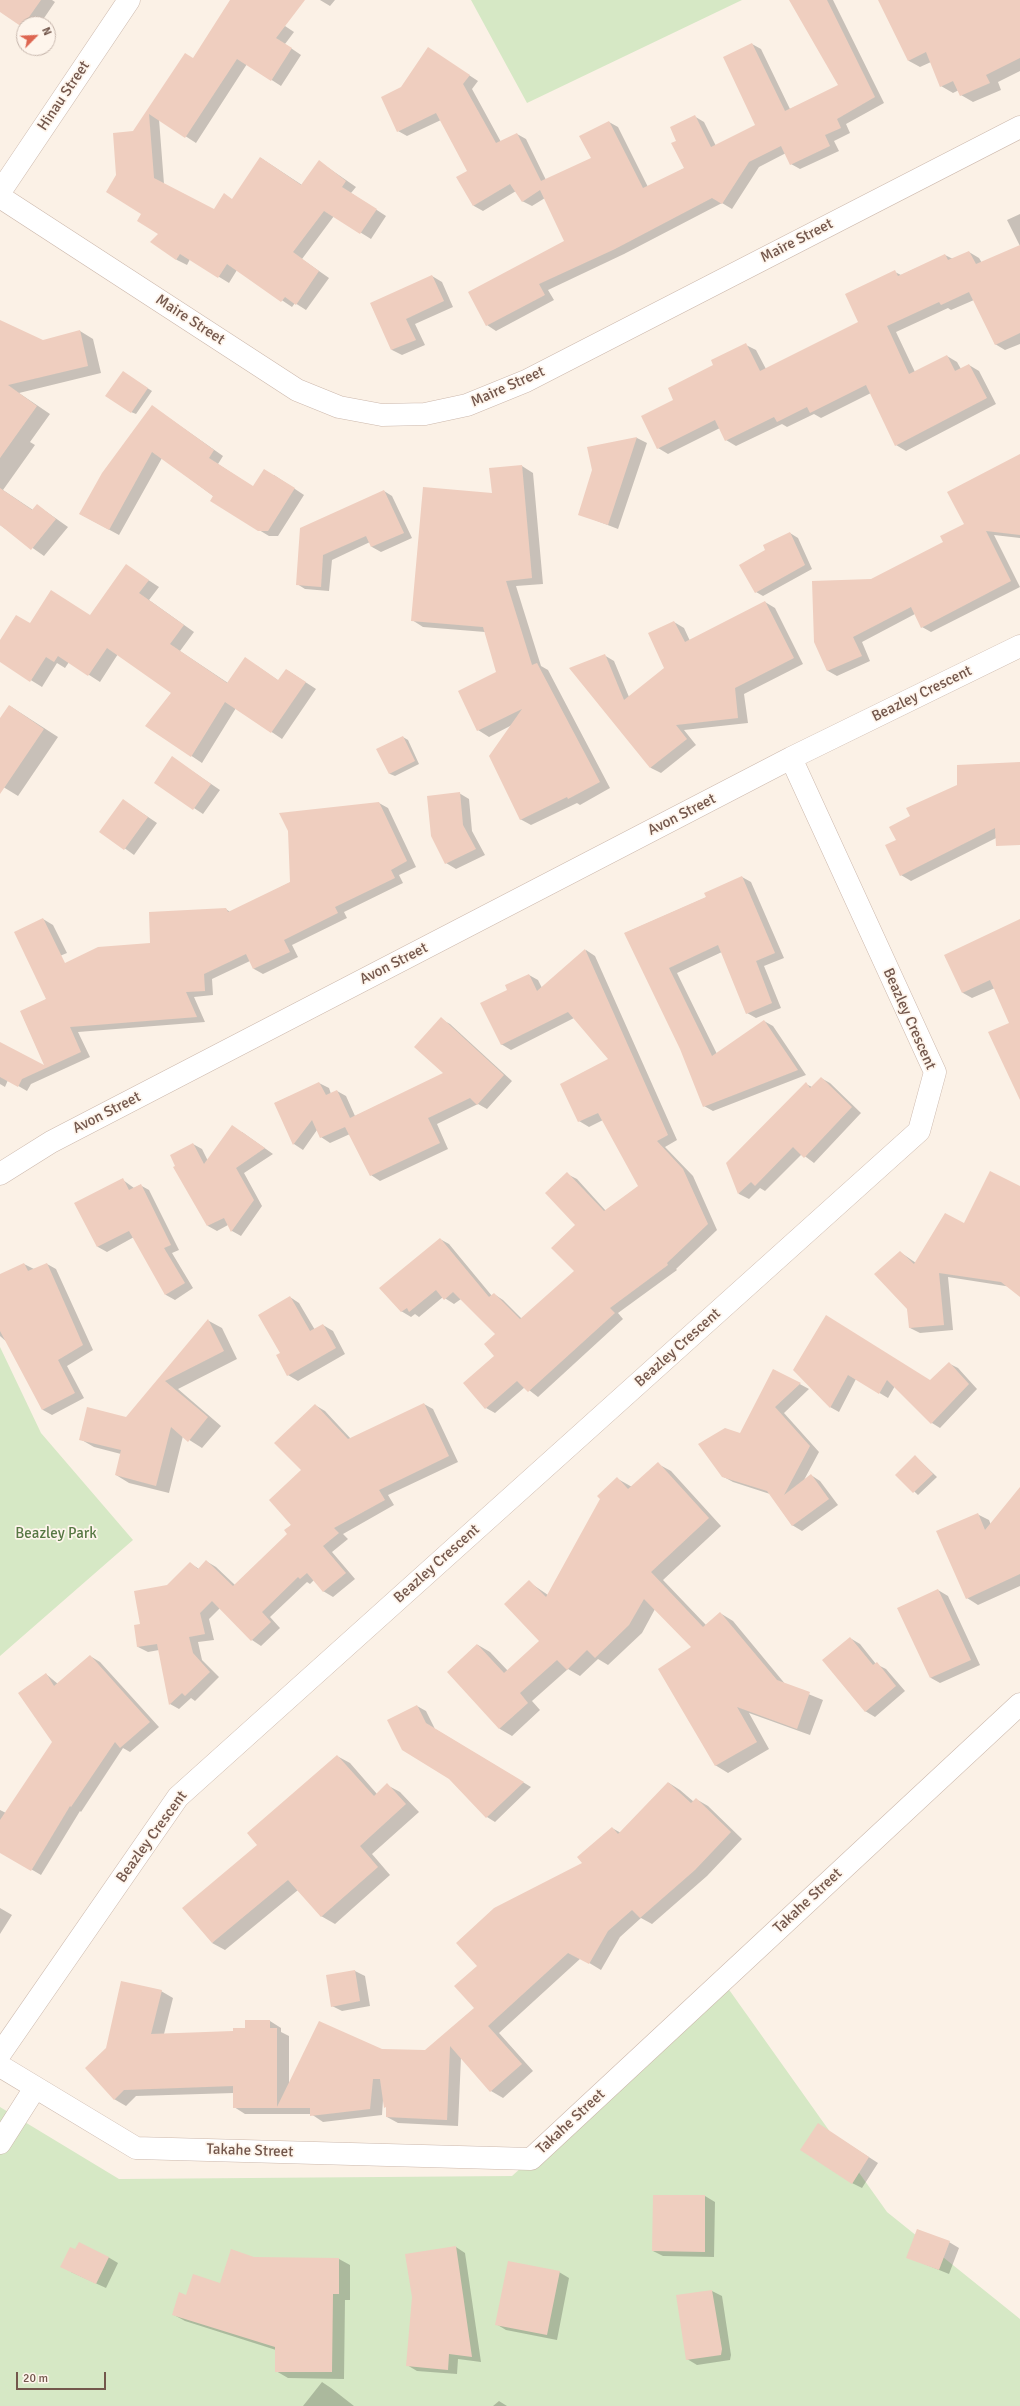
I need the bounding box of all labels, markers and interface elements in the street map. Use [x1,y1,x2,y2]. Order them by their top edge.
north arrow [16,16,56,56]
text: N [39,25,54,37]
street label: Hinau Street [34,58,94,134]
street label: Maire Street [758,215,836,267]
street label: Maire Street [152,291,228,349]
street label: Maire Street [468,363,548,411]
street label: Beazley Crescent [869,662,975,726]
street label: Avon Street [645,790,719,840]
street label: Avon Street [357,939,431,989]
street label: Beazley Crescent [879,966,939,1072]
street label: Avon Street [70,1088,144,1138]
street label: Beazley Crescent [631,1305,725,1391]
street label: Beazley Crescent [390,1521,484,1607]
park label: Beazley Park [15,1525,97,1543]
street label: Beazley Crescent [113,1788,191,1886]
street label: Takahe Street [770,1865,846,1937]
street label: Takahe Street [533,2086,609,2158]
street label: Takahe Street [206,2140,294,2162]
scale bar [18,2364,108,2390]
text: 20 m [23,2371,48,2386]

